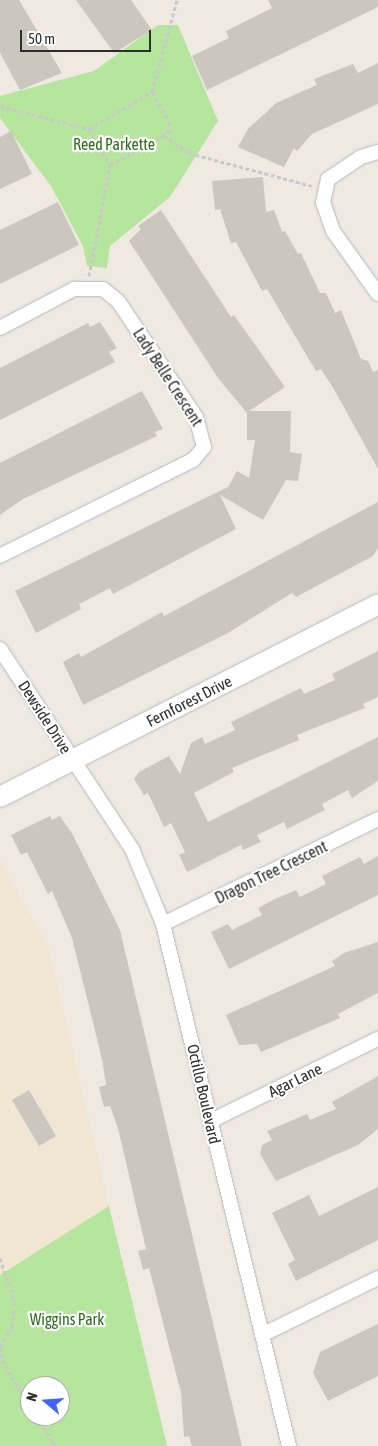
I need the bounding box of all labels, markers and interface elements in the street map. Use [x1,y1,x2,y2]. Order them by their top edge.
scale bar [22,20,154,52]
text: 50 m [28,30,55,47]
park label: Reed Parkette [73,134,155,154]
street label: Lady Belle Crescent [129,324,207,430]
street label: Fernforest Drive [143,671,235,731]
street label: Dewside Drive [14,677,76,757]
street label: Dragon Tree Crescent [212,836,330,908]
street label: Octillo Boulevard [183,1042,225,1146]
street label: Agar Lane [265,1059,325,1101]
park label: Wiggins Park [30,1309,104,1329]
north arrow [20,1376,70,1426]
text: N [23,1390,41,1403]

